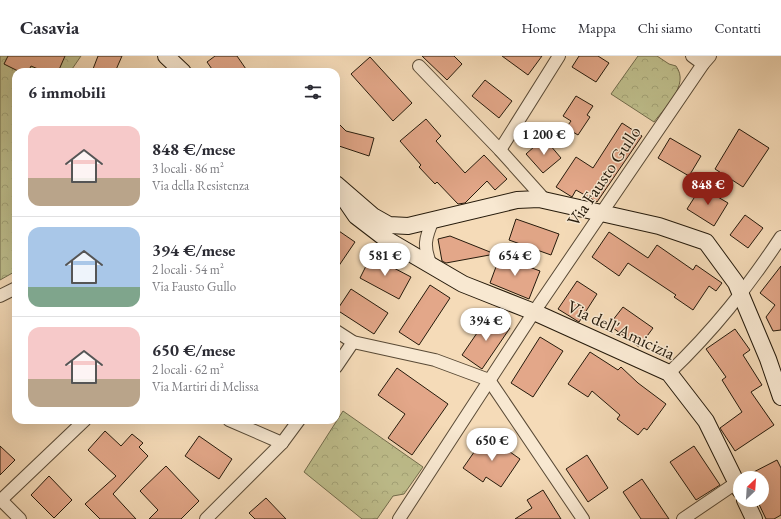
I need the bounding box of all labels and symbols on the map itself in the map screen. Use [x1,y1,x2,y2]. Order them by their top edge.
street label: Via Fausto Gullo [562,121,646,230]
pin: 1 200 € [507,122,581,156]
pin: 848 € [680,172,736,206]
pin: 581 € [357,243,413,277]
pin: 654 € [487,243,543,277]
street label: Via dell'Amicizia [564,295,680,365]
pin: 394 € [458,308,514,342]
pin: 650 € [464,428,520,462]
north arrow [733,471,769,507]

